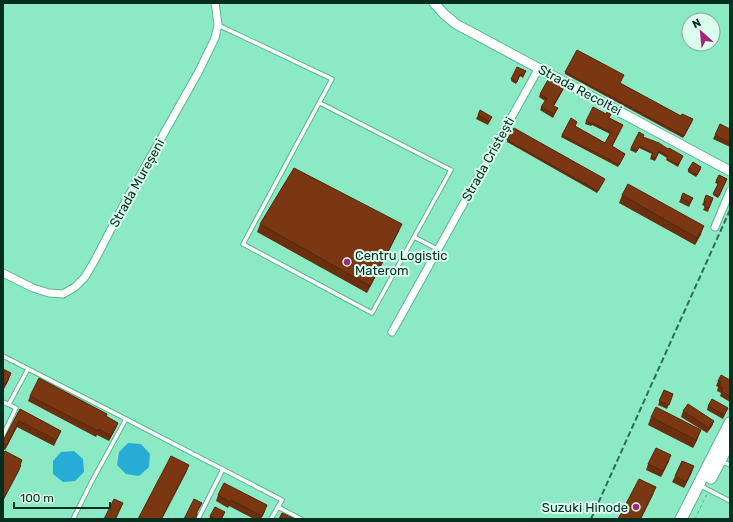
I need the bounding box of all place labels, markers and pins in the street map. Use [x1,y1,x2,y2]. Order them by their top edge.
place label: Centru Logistic Materom [355,248,447,278]
marker: Centru Logistic Materom [342,257,352,267]
place label: Suzuki Hinode [542,500,628,515]
marker: Suzuki Hinode [631,502,641,512]

